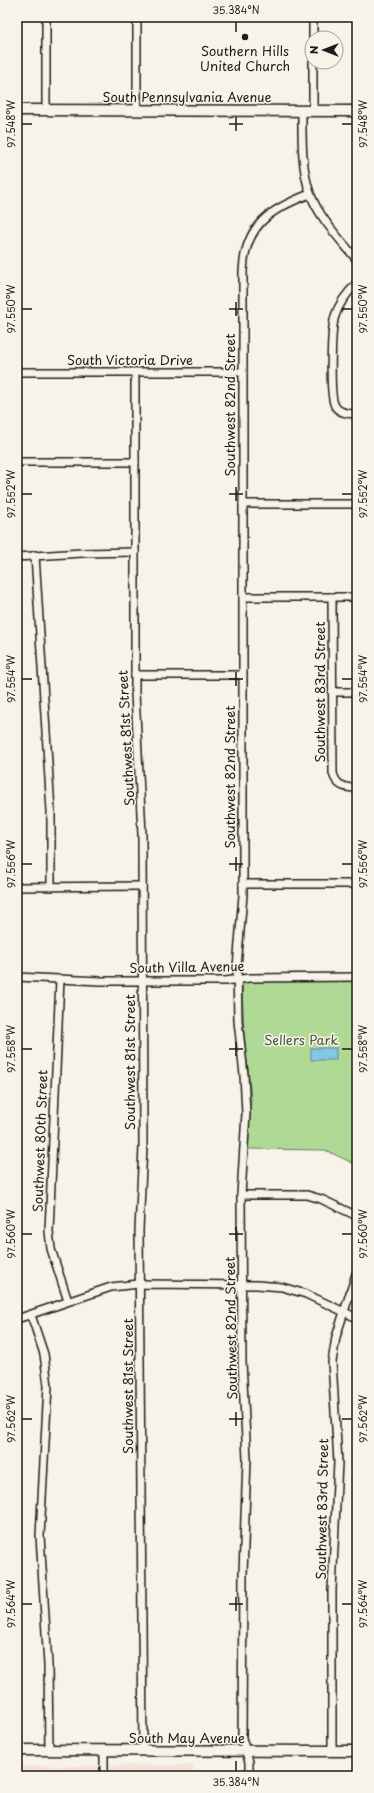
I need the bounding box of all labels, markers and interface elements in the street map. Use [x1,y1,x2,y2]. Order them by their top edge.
text: 35.384°N [213,2,260,17]
north arrow [304,30,344,70]
marker: Southern Hills United Church [240,32,250,42]
place label: Southern Hills United Church [200,41,290,75]
text: N [305,45,322,54]
street label: South Pennsylvania Avenue [102,87,272,106]
text: 97.548°W [3,99,18,148]
text: 97.548°W [355,99,370,148]
text: 97.550°W [3,284,18,333]
text: 97.550°W [355,284,370,333]
street label: Southwest 82nd Street [220,333,239,477]
street label: South Victoria Drive [67,350,193,369]
text: 97.552°W [3,469,18,518]
text: 97.552°W [355,469,370,518]
street label: Southwest 83rd Street [310,621,329,763]
text: 97.554°W [3,654,18,703]
text: 97.554°W [355,654,370,703]
street label: Southwest 81st Street [112,670,139,806]
street label: Southwest 82nd Street [220,705,239,849]
text: 97.556°W [3,839,18,888]
text: 97.556°W [355,839,370,888]
street label: South Villa Avenue [129,956,245,977]
street label: Southwest 81st Street [120,994,139,1130]
text: 97.558°W [3,1024,18,1073]
text: 97.558°W [355,1024,370,1073]
park label: Sellers Park [264,1030,338,1049]
street label: Southwest 80th Street [28,1069,51,1212]
text: 97.560°W [3,1209,18,1259]
text: 97.560°W [355,1209,370,1259]
street label: Southwest 82nd Street [220,1256,241,1400]
street label: Southwest 81st Street [118,1318,137,1454]
text: 97.562°W [3,1394,18,1443]
text: 97.562°W [355,1394,370,1443]
street label: Southwest 83rd Street [311,1438,332,1580]
text: 97.564°W [3,1579,18,1628]
text: 97.564°W [355,1579,370,1628]
street label: South May Avenue [129,1728,245,1747]
text: 35.384°N [213,1774,260,1789]

